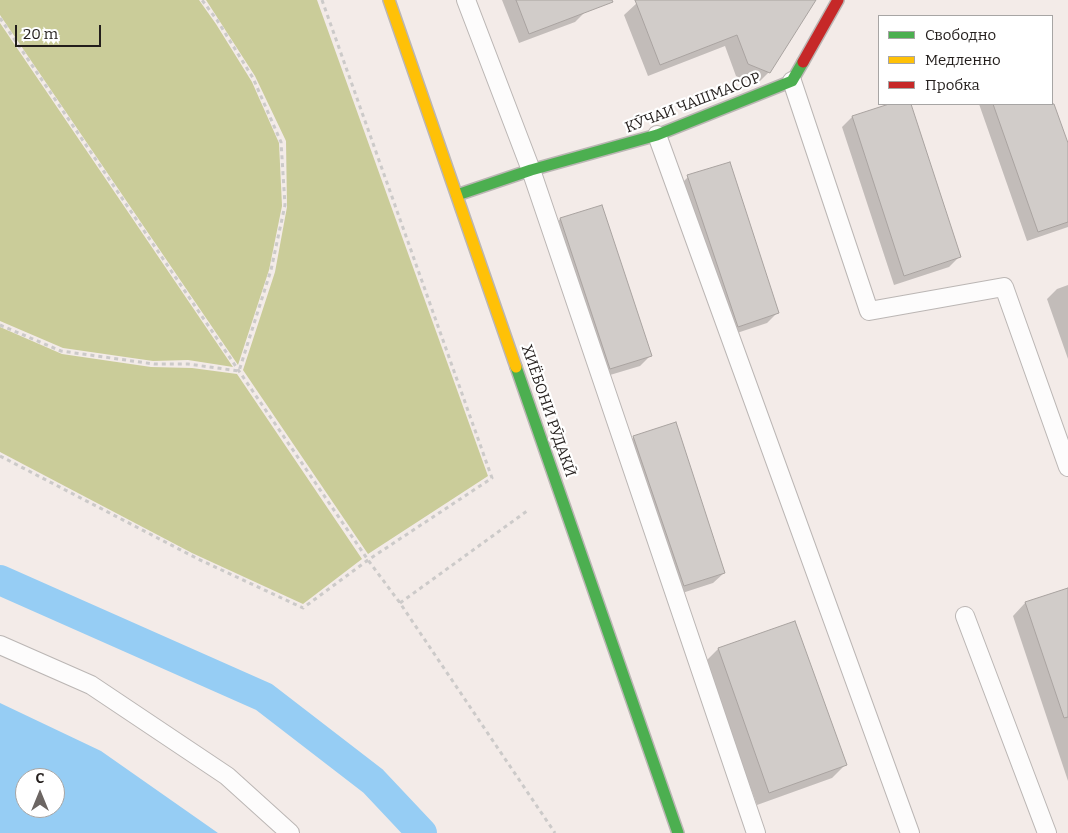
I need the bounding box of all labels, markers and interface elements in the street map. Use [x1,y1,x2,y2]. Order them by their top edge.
scale bar [18,15,104,47]
legend [878,15,1053,105]
text: 20 m [23,25,58,43]
text: Свободно [925,26,996,44]
text: Медленно [925,51,1001,69]
street label: КӮЧАИ ЧАШМАСОР [623,69,763,137]
text: Пробка [925,76,980,94]
street label: ХИЁБОНИ РӮДАКӢ [517,342,579,480]
north arrow [15,768,65,818]
text: С [36,770,44,787]

